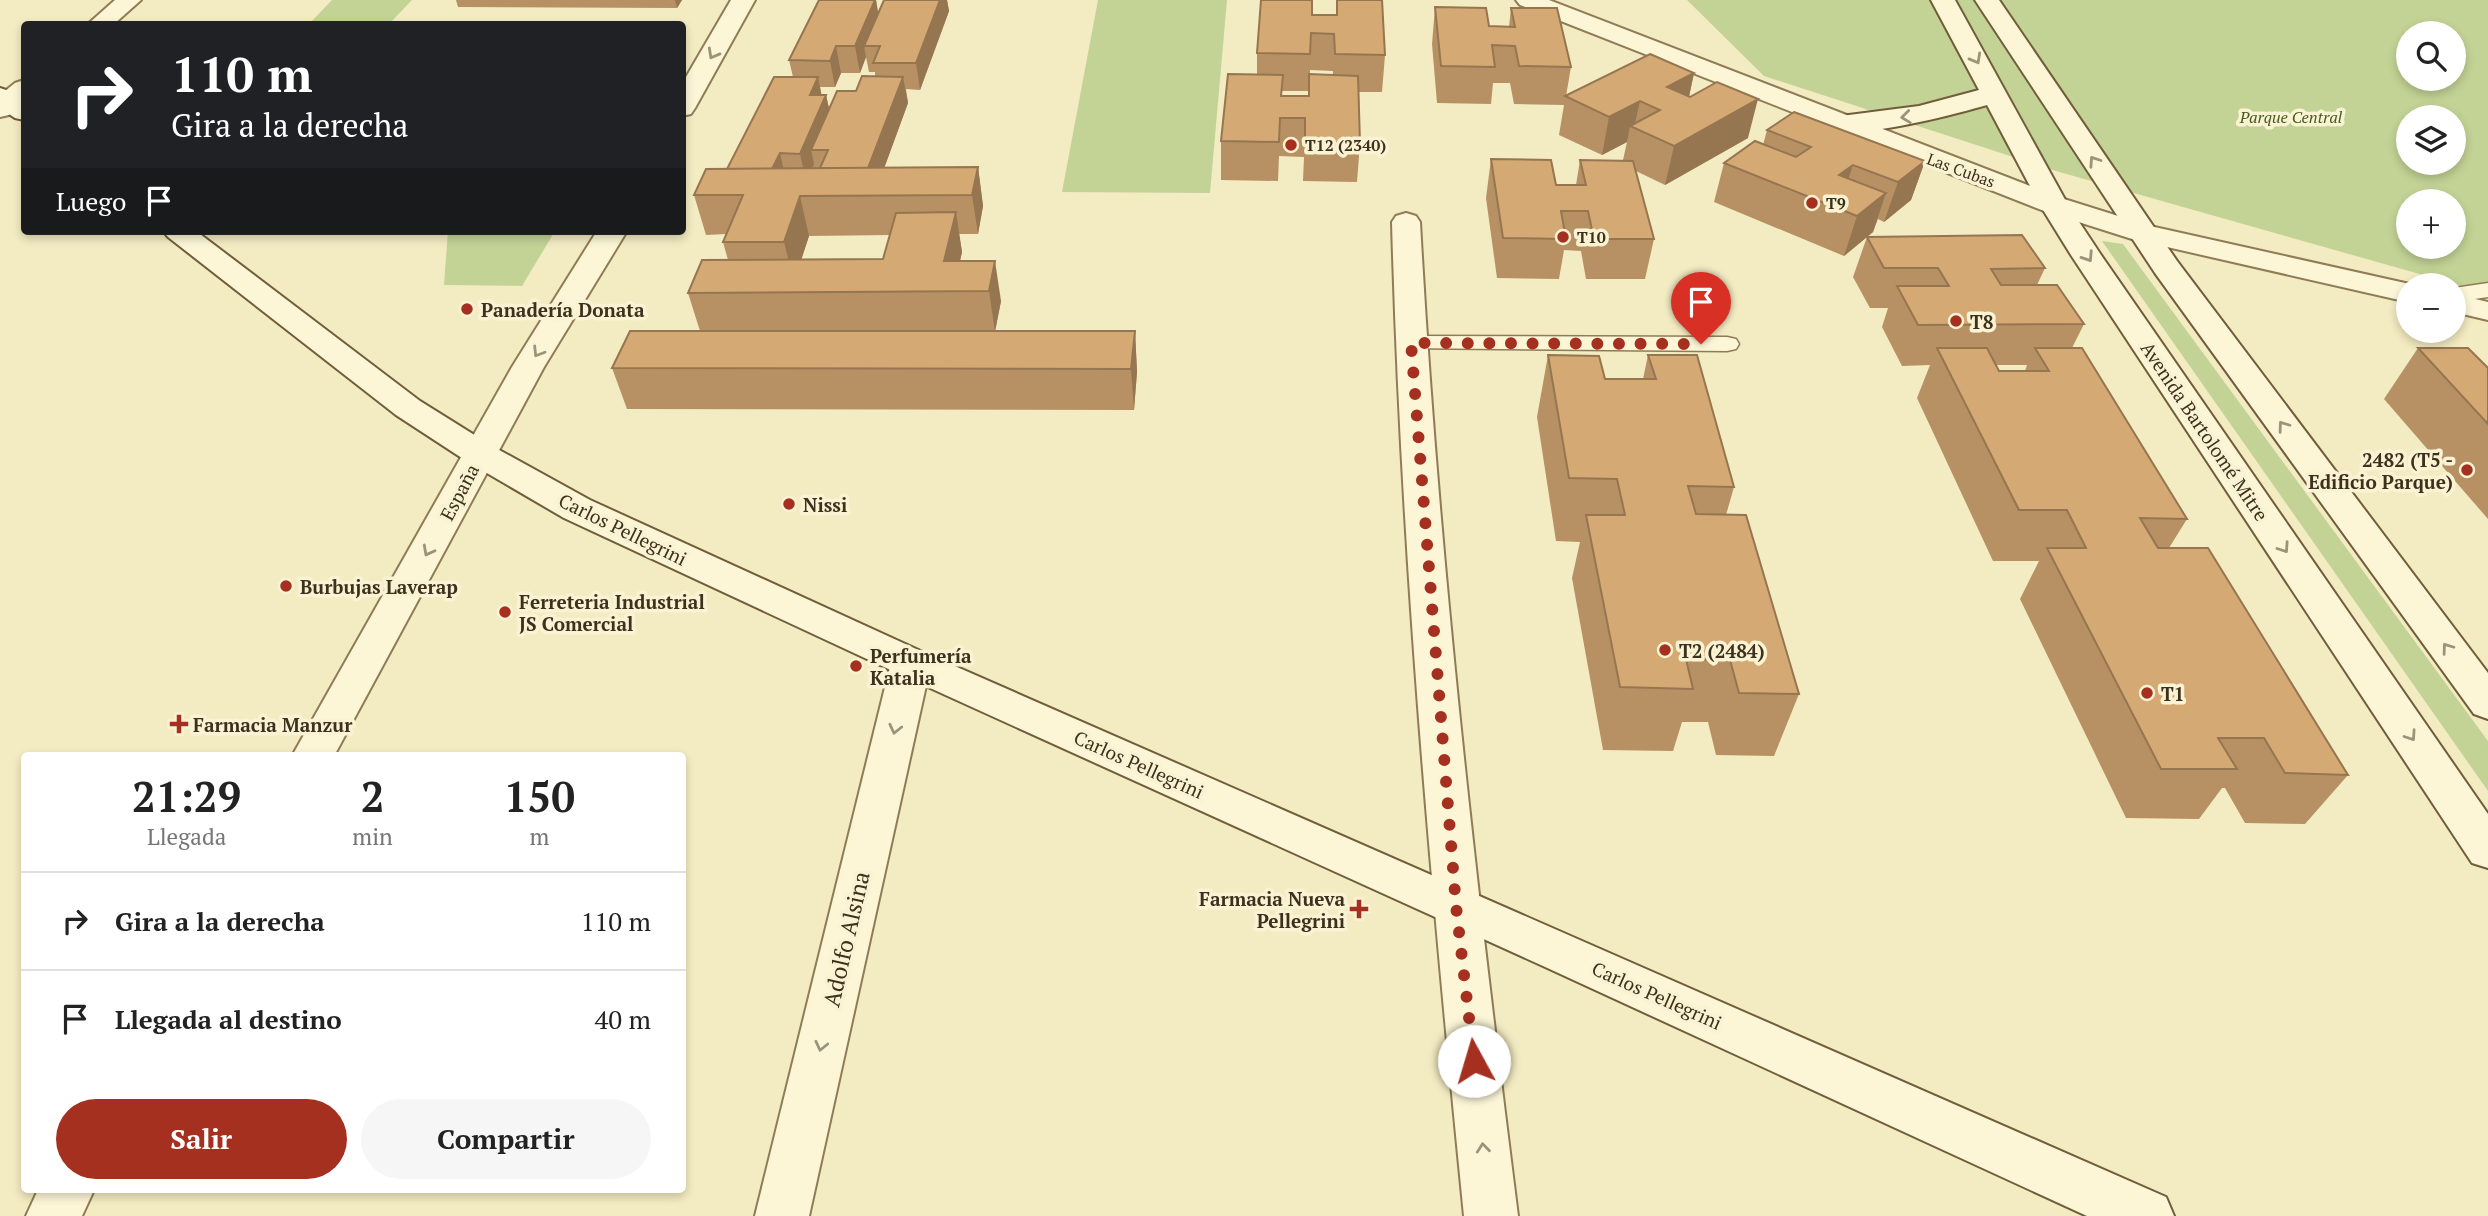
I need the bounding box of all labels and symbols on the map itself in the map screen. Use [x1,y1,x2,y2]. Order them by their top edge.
one-way arrow [707,47,721,59]
one-way arrow [1968,52,1981,65]
park label: Parque Central [2239,106,2343,128]
one-way arrow [1900,109,1912,124]
place label: T12 (2340) [1305,134,1386,156]
marker: T12 (2340) [1283,137,1299,153]
street label: Las Cubas [1924,148,1998,192]
one-way arrow [2090,156,2102,169]
place label: T9 [1826,192,1846,214]
marker: T9 [1804,195,1820,211]
place label: T10 [1577,226,1606,248]
marker: T10 [1555,229,1571,245]
one-way arrow [2080,250,2093,263]
pin [1671,272,1731,344]
place label: Panadería Donata [481,297,645,322]
marker: Panadería Donata [459,301,475,317]
place label: T8 [1970,309,1994,334]
marker: T8 [1948,313,1964,329]
street label: Avenida Bartolomé Mitre [2136,336,2274,526]
one-way arrow [533,344,546,357]
one-way arrow [2279,421,2291,434]
place label: 2482 (T5 - Edificio Parque) [2308,447,2453,494]
street label: España [434,459,484,525]
marker: 2482 (T5 - Edificio Parque) [2459,462,2475,478]
street label: Carlos Pellegrini [555,487,691,571]
place label: Nissi [803,492,847,517]
marker: Nissi [781,496,797,512]
one-way arrow [2275,540,2288,553]
one-way arrow [422,543,436,556]
place label: Burbujas Laverap [300,574,458,599]
marker: Burbujas Laverap [278,578,294,594]
place label: Ferreteria Industrial JS Comercial [519,589,705,636]
marker: Ferreteria Industrial JS Comercial [497,604,513,620]
place label: T2 (2484) [1679,638,1765,663]
marker: T2 (2484) [1657,642,1673,658]
place label: Perfumería Katalia [870,643,972,690]
one-way arrow [2443,644,2456,656]
marker: Perfumería Katalia [848,658,864,674]
place label: T1 [2161,681,2184,706]
marker: T1 [2139,685,2155,701]
place label: Farmacia Manzur [193,712,353,737]
marker: Farmacia Manzur [171,716,187,732]
one-way arrow [889,723,903,735]
street label: Carlos Pellegrini [1070,724,1208,804]
one-way arrow [2403,728,2415,741]
street label: Adolfo Alsina [815,868,877,1010]
place label: Farmacia Nueva Pellegrini [1199,886,1345,933]
marker: Farmacia Nueva Pellegrini [1351,901,1367,917]
street label: Carlos Pellegrini [1588,955,1726,1035]
position arrow [1437,1024,1511,1098]
one-way arrow [815,1040,830,1052]
one-way arrow [1476,1142,1491,1154]

